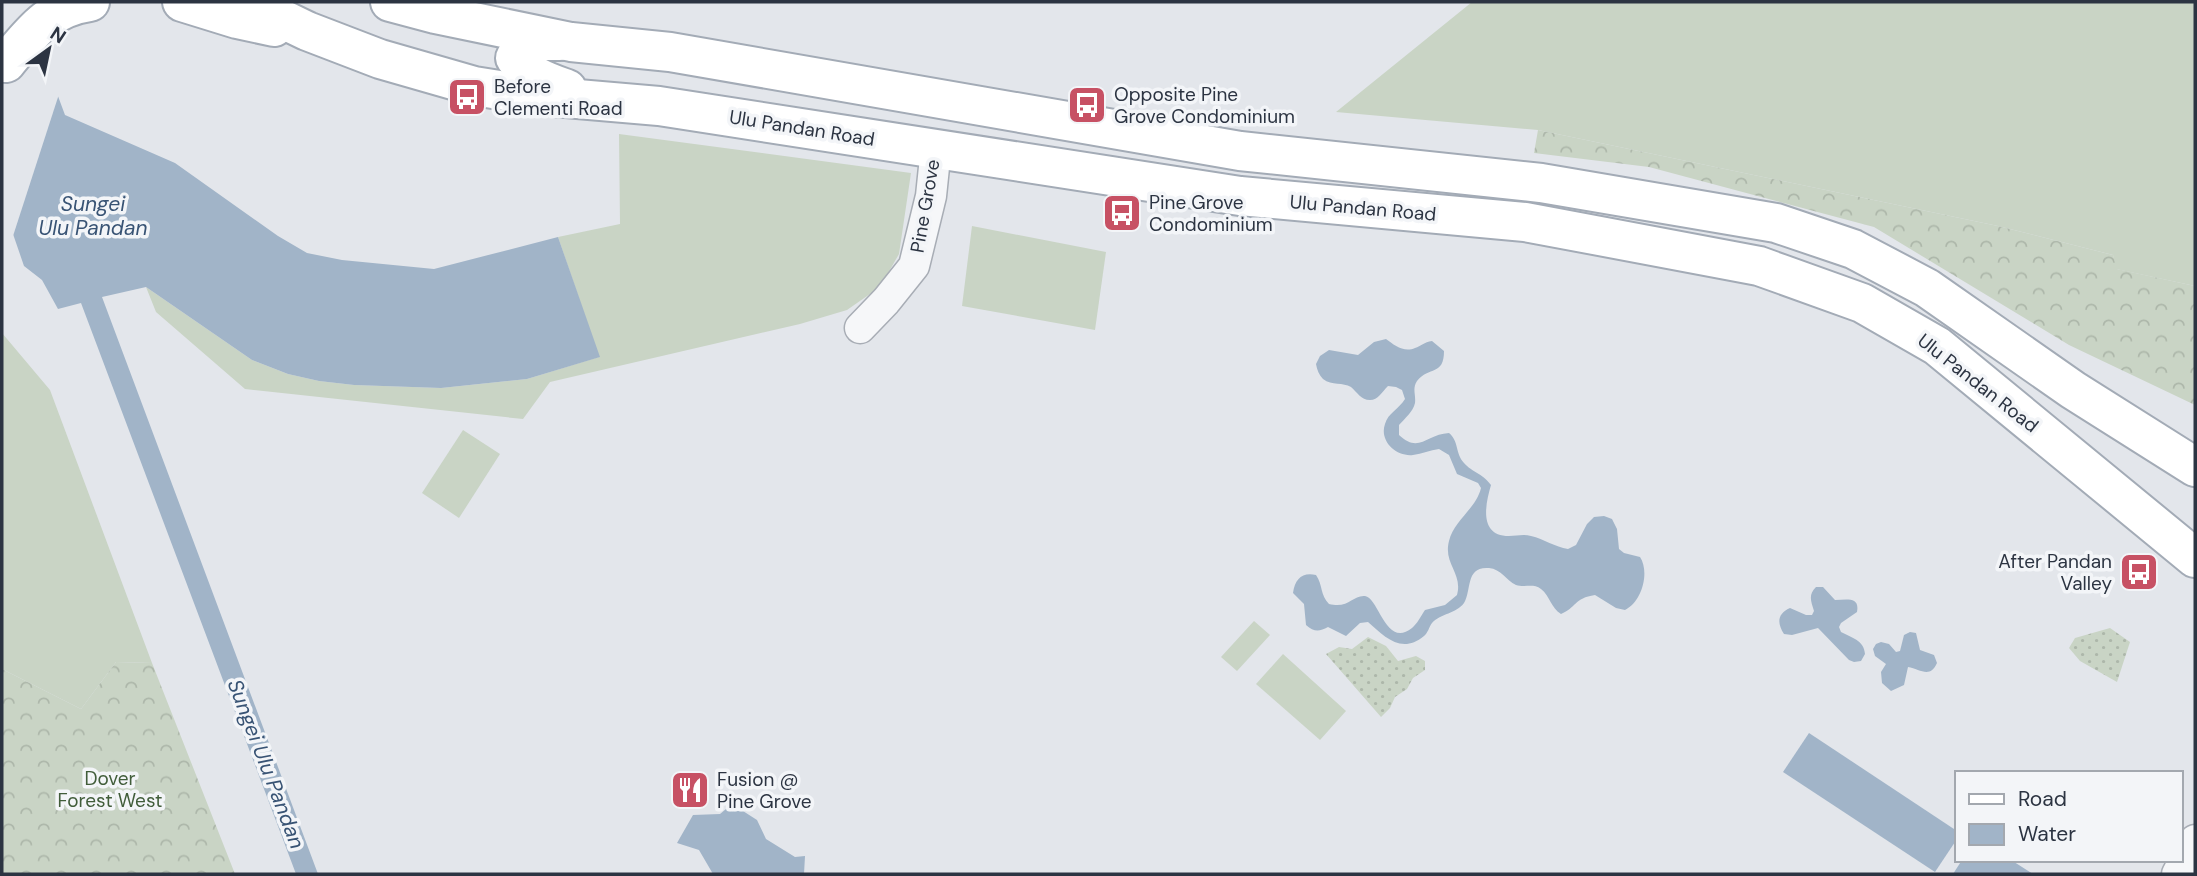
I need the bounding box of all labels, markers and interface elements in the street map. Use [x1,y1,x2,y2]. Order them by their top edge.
north arrow [14,14,84,84]
text: N [45,21,71,49]
place label: Before Clementi Road [494,74,623,121]
bus stop icon: Before Clementi Road [446,76,488,118]
place label: Opposite Pine Grove Condominium [1114,82,1295,129]
bus stop icon: Opposite Pine Grove Condominium [1066,84,1108,126]
street label: Ulu Pandan Road [728,104,876,152]
street label: Pine Grove [904,157,946,255]
street label: Ulu Pandan Road [1289,189,1437,227]
water label: Sungei Ulu Pandan [38,190,148,242]
place label: Pine Grove Condominium [1149,190,1273,237]
bus stop icon: Pine Grove Condominium [1101,192,1143,234]
street label: Ulu Pandan Road [1912,328,2044,438]
place label: After Pandan Valley [1998,549,2112,596]
bus stop icon: After Pandan Valley [2118,551,2160,593]
water label: Sungei Ulu Pandan [221,675,311,853]
park label: Dover Forest West [58,766,162,813]
place label: Fusion @ Pine Grove [717,767,812,814]
restaurant icon: Fusion @ Pine Grove [669,769,711,811]
legend [1955,771,2183,862]
text: Road [2018,785,2067,813]
text: Water [2018,820,2076,848]

